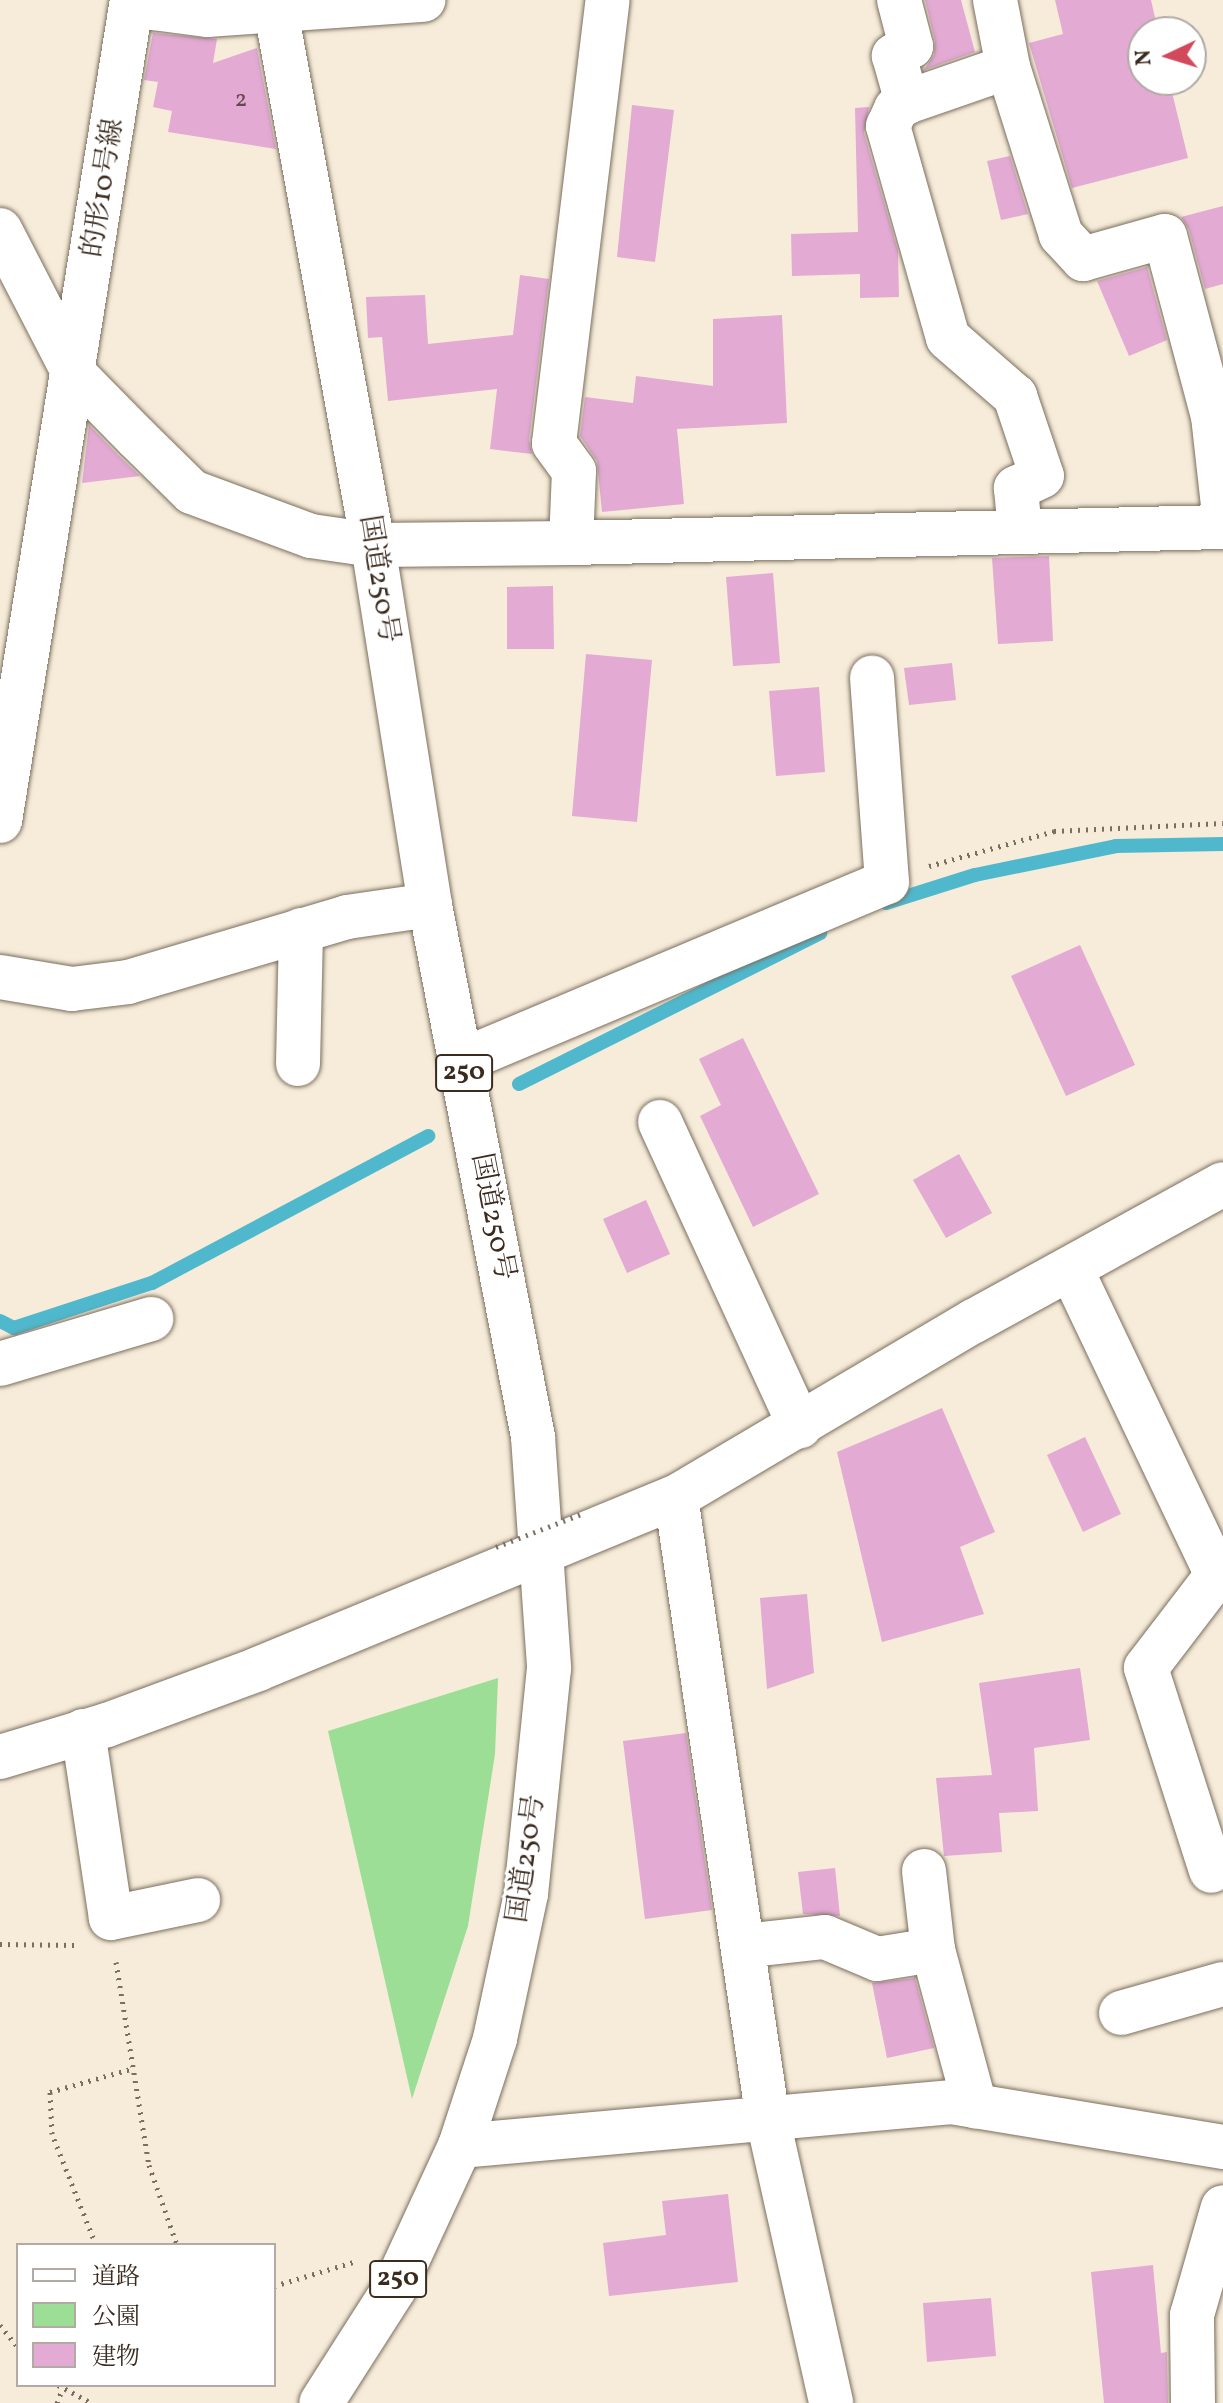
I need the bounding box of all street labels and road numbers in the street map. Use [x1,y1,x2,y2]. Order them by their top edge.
street label: 的形10号線 [76,116,132,260]
street label: 国道250号 [351,513,405,645]
road number: 250 [434,1051,494,1095]
street label: 国道250号 [463,1151,521,1283]
street label: 国道250号 [501,1793,553,1925]
road number: 250 [368,2257,428,2301]

